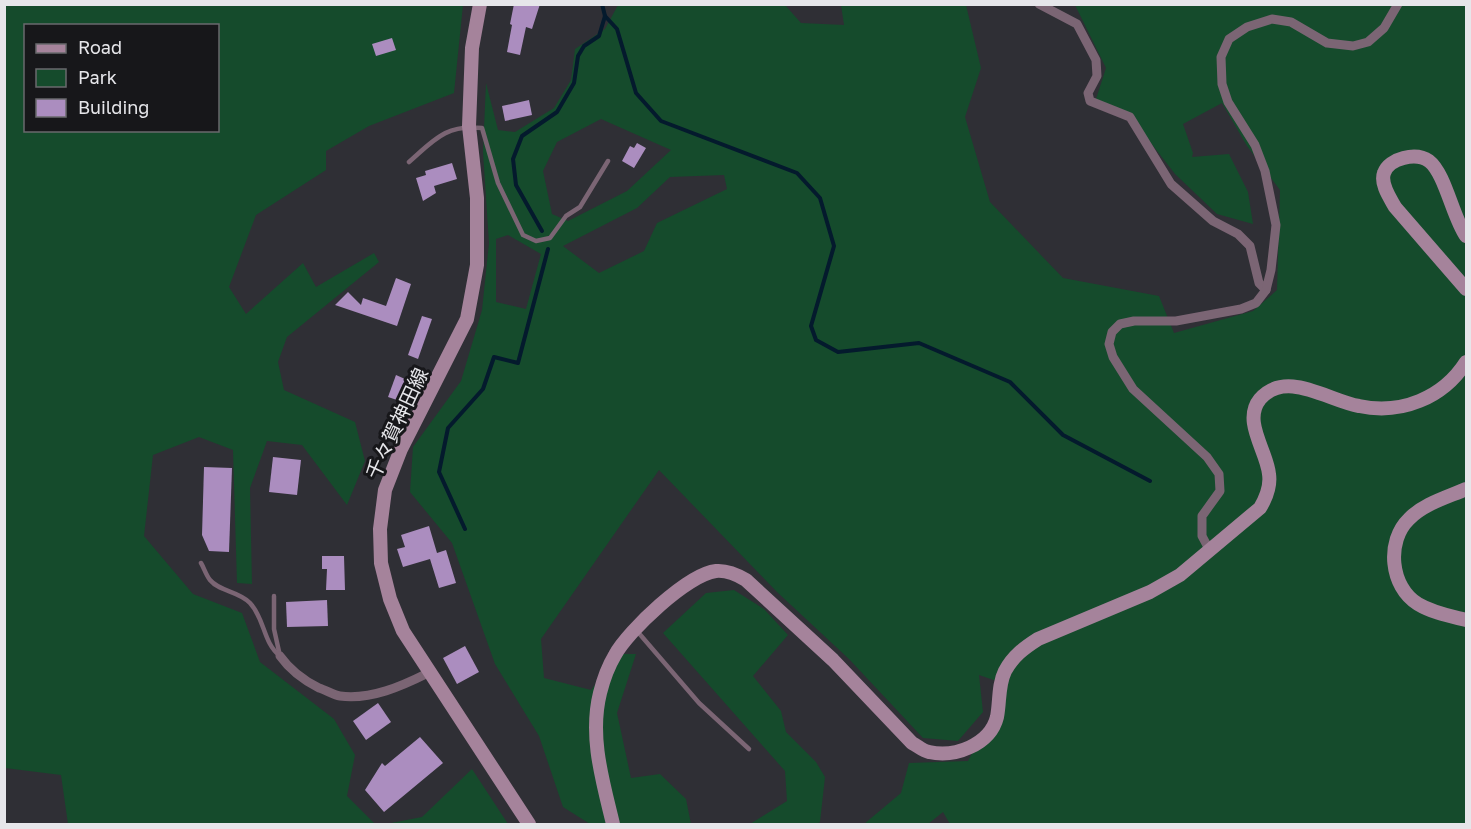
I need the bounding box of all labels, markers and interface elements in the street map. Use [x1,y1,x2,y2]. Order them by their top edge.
legend [24,24,219,132]
text: Road [78,36,122,58]
text: Park [78,66,117,88]
text: Building [78,96,149,118]
street label: 千々賀神田線 [360,364,432,482]

